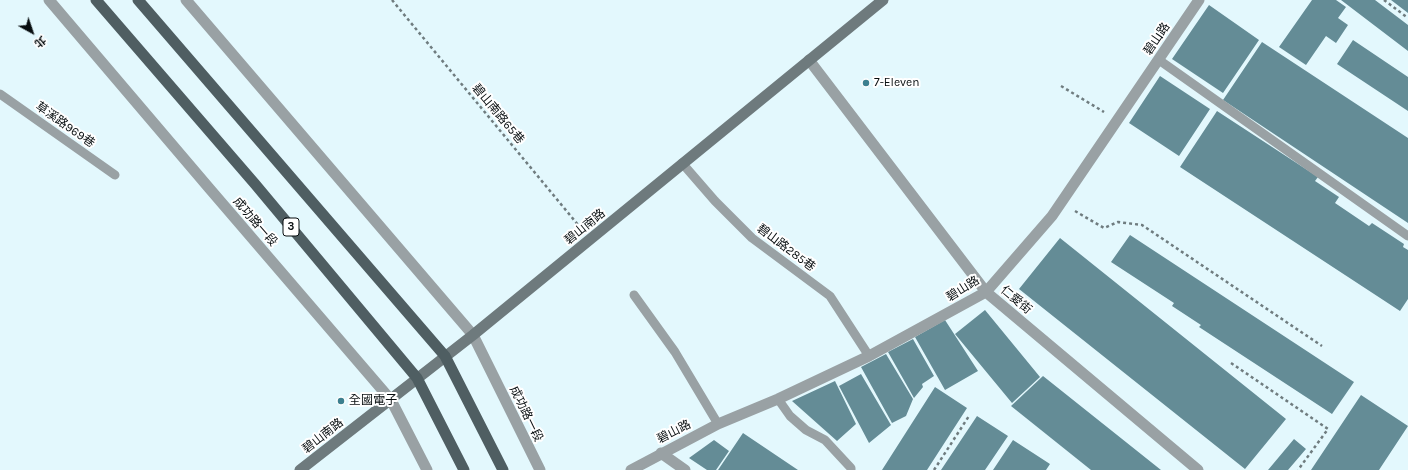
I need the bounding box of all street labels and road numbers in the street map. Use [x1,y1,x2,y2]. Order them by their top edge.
street label: 碧山路 [1141,20,1173,58]
street label: 碧山南路65巷 [469,81,527,147]
street label: 草溪路969巷 [33,99,97,151]
street label: 成功路一段 [230,195,280,249]
street label: 碧山南路 [562,206,608,248]
road number: 3 [283,218,299,236]
street label: 碧山路285巷 [754,221,818,275]
street label: 碧山路 [944,273,982,305]
street label: 仁愛街 [998,283,1034,317]
street label: 成功路一段 [506,384,546,444]
street label: 碧山南路 [300,416,346,456]
street label: 碧山路 [655,417,693,447]

